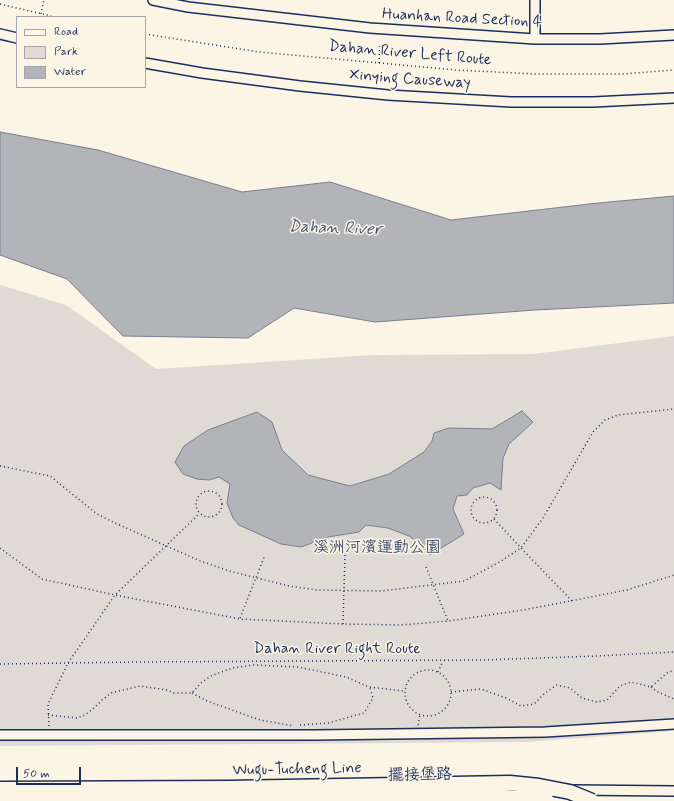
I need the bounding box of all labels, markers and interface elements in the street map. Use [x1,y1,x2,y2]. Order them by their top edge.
street label: Huanhan Road Section 4 [381,5,543,33]
legend [16,16,146,88]
text: Road [54,24,78,40]
street label: Dahan River Left Route [328,37,492,71]
text: Park [54,44,78,60]
text: Water [54,64,86,80]
street label: Xinying Causeway [349,66,471,94]
water label: Dahan River [288,217,382,241]
park label: 溪洲河濱運動公園 [313,539,441,559]
street label: Dahan River Right Route [253,640,421,660]
scale bar [18,759,83,785]
street label: Wugu-Tucheng Line [232,759,362,781]
text: 50 m [23,766,50,782]
street label: 擺接堡路 [388,766,452,786]

